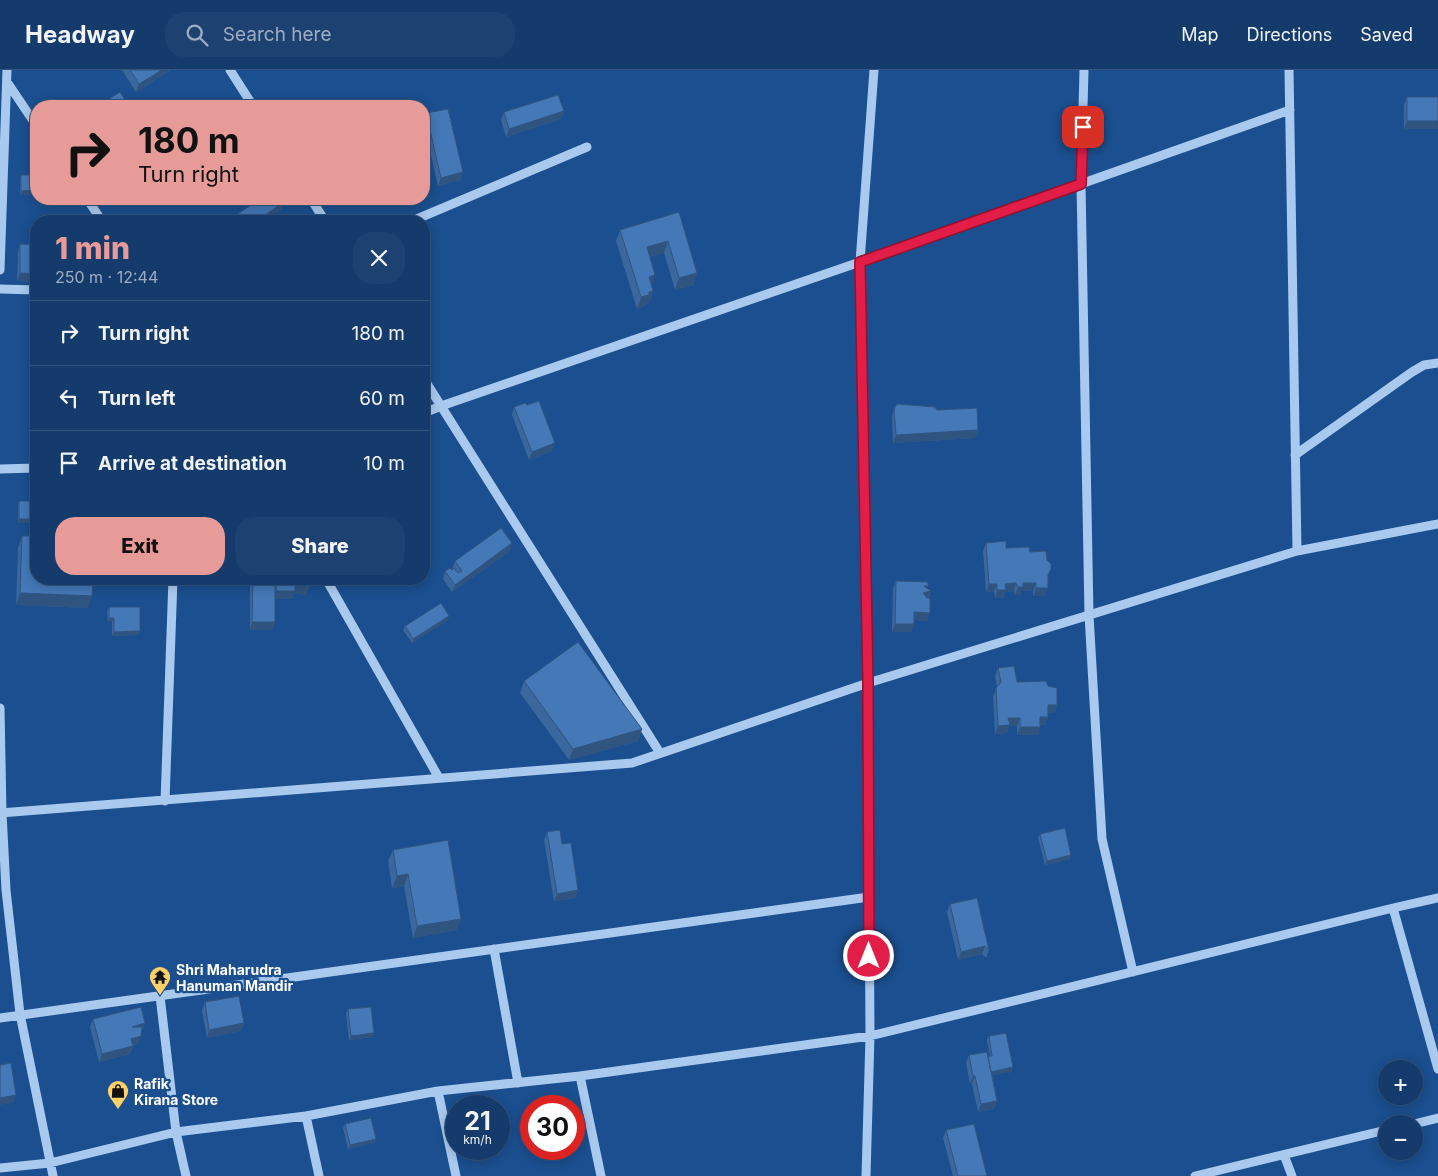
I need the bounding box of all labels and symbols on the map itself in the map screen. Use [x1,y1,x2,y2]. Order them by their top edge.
pin [1062,106,1104,148]
position arrow [842,929,894,981]
place label: Shri Maharudra Hanuman Mandir [176,961,293,994]
temple icon: Shri Maharudra Hanuman Mandir [148,965,172,996]
place label: Rafik Kirana Store [134,1075,218,1108]
shop icon: Rafik Kirana Store [106,1079,130,1110]
speed limit sign: 30 [520,1095,585,1160]

